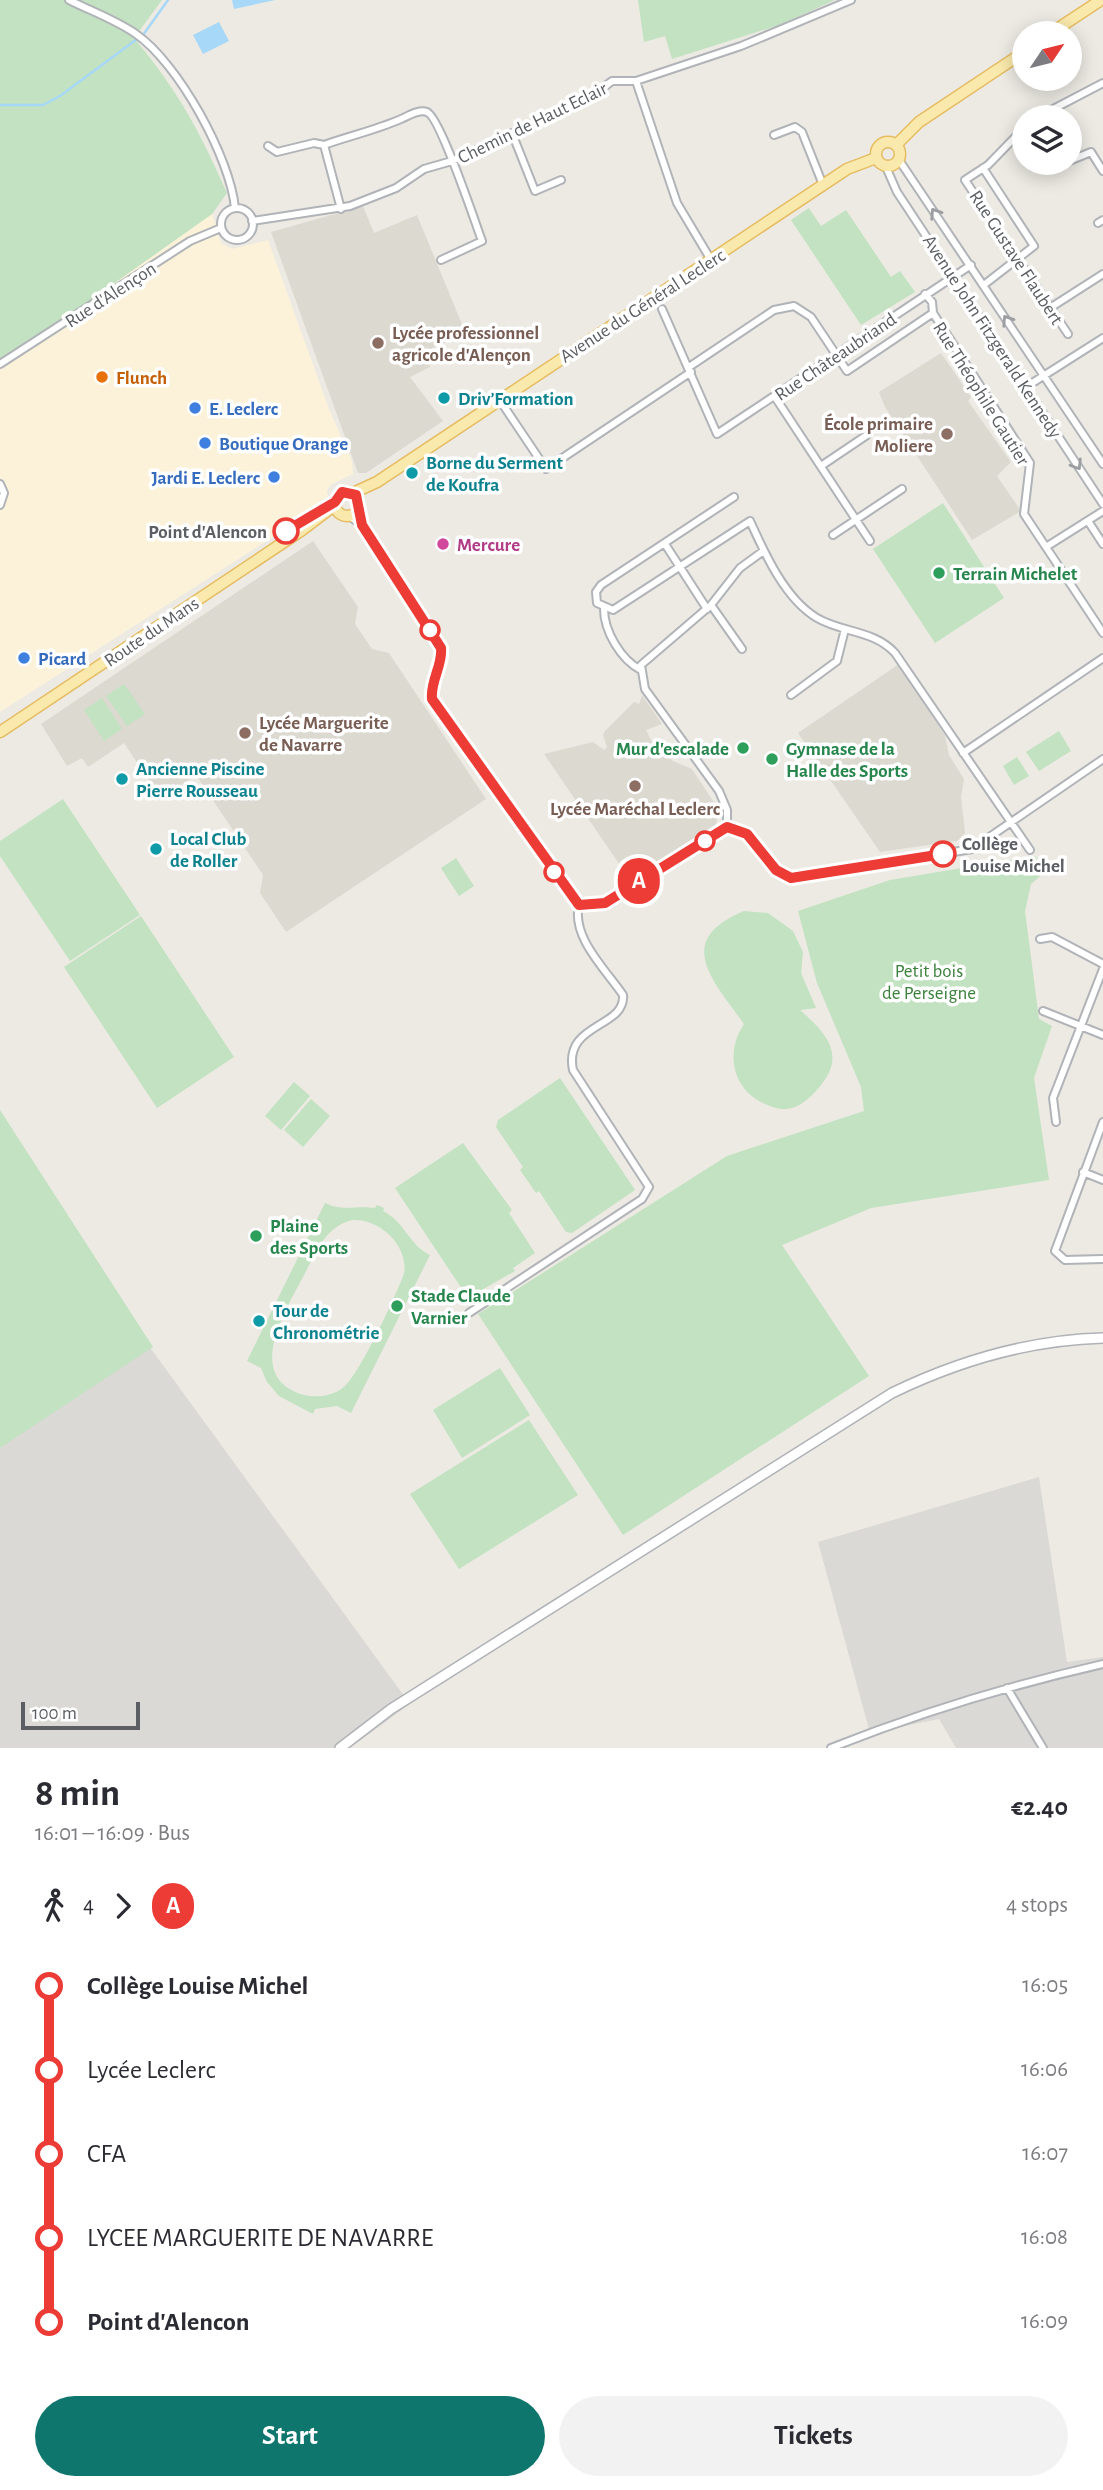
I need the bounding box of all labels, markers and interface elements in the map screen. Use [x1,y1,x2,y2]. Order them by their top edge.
north arrow [1012,21,1082,91]
map controls [1012,21,1082,175]
street label: Chemin de Haut Eclair [455,79,610,168]
button: layers [1012,105,1082,175]
street label: Rue Gustave Flaubert [965,187,1066,328]
one-way arrow [930,207,943,220]
street label: Avenue John Fitzgerald Kennedy [919,232,1065,442]
street label: Avenue du Général Leclerc [557,246,729,367]
street label: Rue d'Alençon [62,259,160,332]
street label: Rue Châteaubriand [772,310,900,405]
one-way arrow [1003,315,1016,328]
street label: Rue Théophile Gautier [929,319,1032,469]
place label: Lycée professionnel agricole d'Alençon [392,324,539,365]
marker: Lycée professionnel agricole d'Alençon [370,335,386,351]
marker: Flunch [94,369,110,385]
place label: Flunch [116,369,167,388]
marker: Driv’Formation [436,390,452,406]
place label: Driv’Formation [458,390,574,409]
marker: E. Leclerc [187,400,203,416]
place label: E. Leclerc [209,400,279,419]
place label: École primaire Moliere [824,413,933,456]
marker: École primaire Moliere [939,426,955,442]
marker: Boutique Orange [197,435,213,451]
place label: Boutique Orange [219,435,348,454]
place label: Borne du Serment de Koufra [426,454,564,495]
one-way arrow [1069,457,1082,470]
marker: Borne du Serment de Koufra [404,465,420,481]
place label: Jardi E. Leclerc [151,469,261,488]
marker: Jardi E. Leclerc [266,469,282,485]
marker: Point d'Alencon [273,518,299,544]
place label: Point d'Alencon [148,523,267,542]
marker: Mercure [435,536,451,552]
place label: Mercure [457,536,520,555]
marker: Terrain Michelet [931,565,947,581]
place label: Terrain Michelet [953,565,1078,584]
street label: Route du Mans [101,594,203,671]
unlabelled marker [420,620,440,640]
marker: Picard [16,650,32,666]
place label: Picard [38,650,86,669]
place label: Lycée Marguerite de Navarre [259,714,389,755]
marker: Lycée Marguerite de Navarre [237,725,253,741]
place label: Mur d'escalade [616,740,729,759]
marker: Mur d'escalade [735,740,751,756]
place label: Gymnase de la Halle des Sports [786,740,908,781]
marker: Gymnase de la Halle des Sports [764,751,780,767]
place label: Ancienne Piscine Pierre Rousseau [136,760,264,801]
marker: Ancienne Piscine Pierre Rousseau [114,771,130,787]
marker: Lycée Maréchal Leclerc [627,778,643,794]
place label: Lycée Maréchal Leclerc [550,800,721,819]
place label: Local Club de Roller [170,830,246,871]
unlabelled marker [695,831,715,851]
place label: Collège Louise Michel [962,835,1065,876]
marker: Local Club de Roller [148,841,164,857]
marker: Collège Louise Michel [930,841,956,867]
line badge: A [616,858,662,904]
unlabelled marker [544,862,564,882]
text: A [632,869,646,893]
park label: Petit bois de Perseigne [882,962,976,1003]
place label: Plaine des Sports [270,1217,348,1258]
marker: Plaine des Sports [248,1228,264,1244]
place label: Stade Claude Varnier [411,1287,511,1328]
marker: Stade Claude Varnier [389,1298,405,1314]
place label: Tour de Chronométrie [273,1302,379,1343]
marker: Tour de Chronométrie [251,1313,267,1329]
scale bar [21,1699,140,1731]
text: 100 m [32,1704,77,1723]
text: 8 min [35,1775,120,1813]
text: €2.40 [1011,1794,1068,1820]
text: 16:01 – 16:09 · Bus [35,1822,190,1845]
icon: walk [35,1887,73,1925]
icon: forward [104,1887,142,1925]
text: 4 [83,1894,94,1917]
text: A [166,1894,180,1918]
text: 4 stops [1006,1894,1068,1917]
text: Collège Louise Michel [87,1973,308,1999]
text: 16:05 [1022,1974,1068,1997]
text: Lycée Leclerc [87,2057,215,2083]
text: 16:06 [1021,2058,1068,2081]
text: CFA [87,2141,126,2167]
text: 16:07 [1022,2142,1068,2165]
text: LYCEE MARGUERITE DE NAVARRE [87,2225,433,2251]
text: 16:08 [1021,2226,1068,2249]
text: Point d'Alencon [87,2309,250,2335]
text: 16:09 [1021,2310,1068,2333]
button: Start [35,2396,545,2476]
button: Tickets [559,2396,1068,2476]

